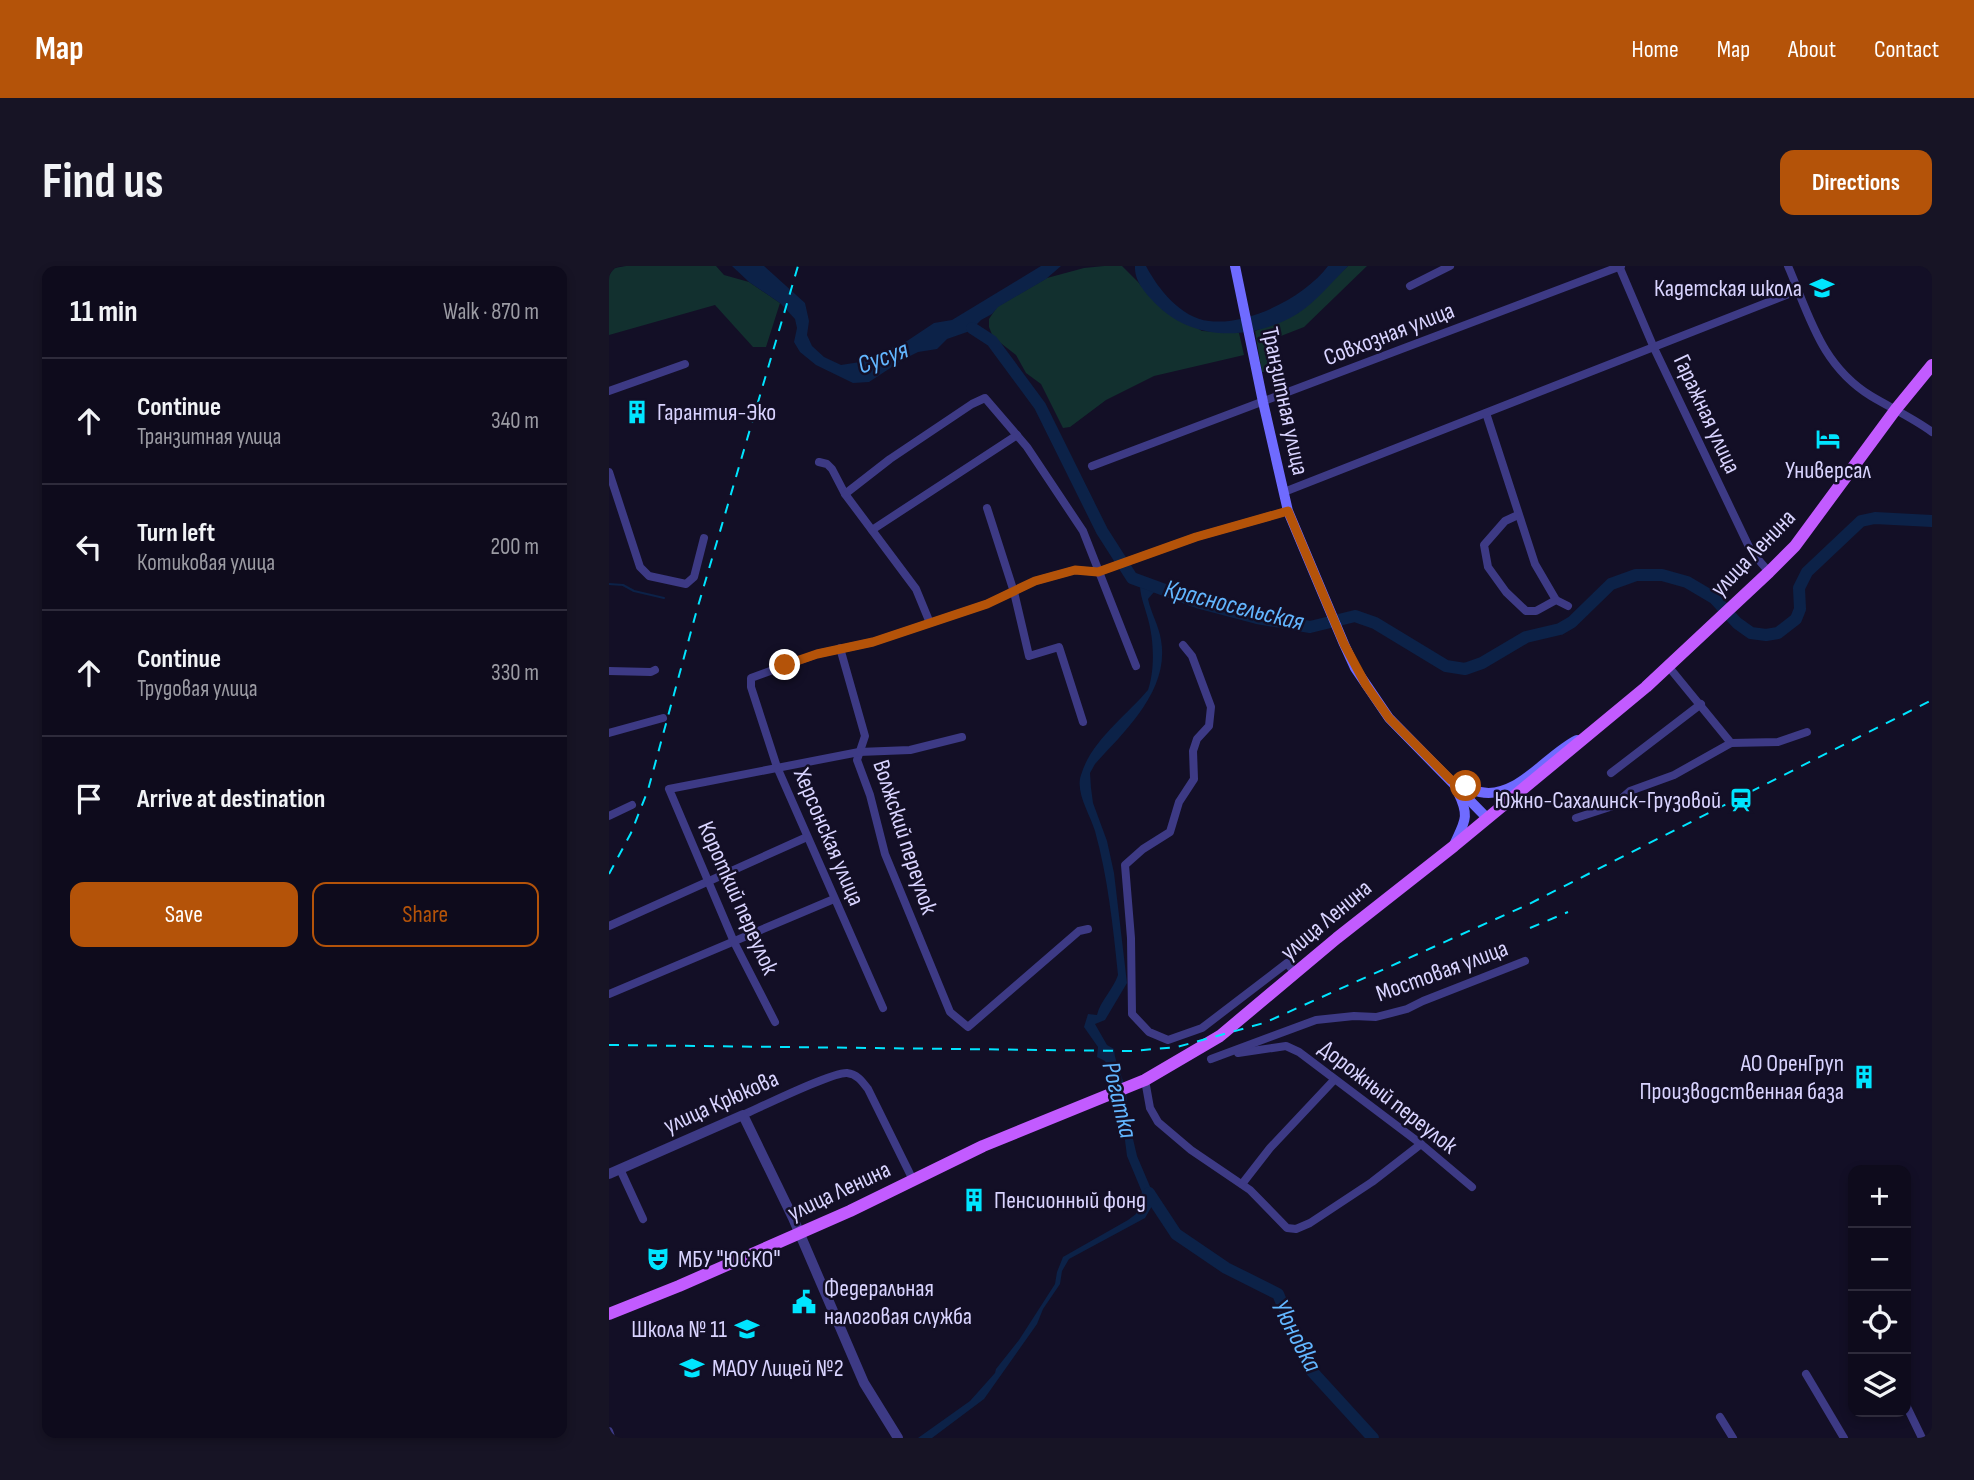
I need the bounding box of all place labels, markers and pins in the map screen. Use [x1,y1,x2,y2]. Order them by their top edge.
place label: Кадетская школа [1654,274,1802,303]
school or university icon: Кадетская школа [1808,274,1836,302]
building icon: Гарантия-Эко [623,398,651,426]
place label: Гарантия-Эко [657,398,776,427]
hotel icon: Универсал [1814,425,1842,453]
place label: Универсал [1785,456,1871,485]
place label: Южно-Сахалинск-Грузовой [1495,786,1721,815]
station icon: Южно-Сахалинск-Грузовой [1727,786,1755,814]
place label: АО ОренГруп Производственная база [1639,1049,1844,1106]
building icon: АО ОренГруп Производственная база [1850,1063,1878,1091]
building icon: Пенсионный фонд [960,1186,988,1214]
place label: Пенсионный фонд [994,1186,1146,1215]
theatre icon: МБУ "ЮСКО" [644,1245,672,1273]
place label: МБУ "ЮСКО" [678,1245,780,1274]
place label: Федеральная налоговая служба [824,1274,972,1331]
public building icon: Федеральная налоговая служба [790,1288,818,1316]
place label: Школа № 11 [631,1315,728,1344]
school or university icon: Школа № 11 [733,1315,761,1343]
school or university icon: МАОУ Лицей №2 [678,1354,706,1382]
place label: МАОУ Лицей №2 [712,1354,844,1383]

